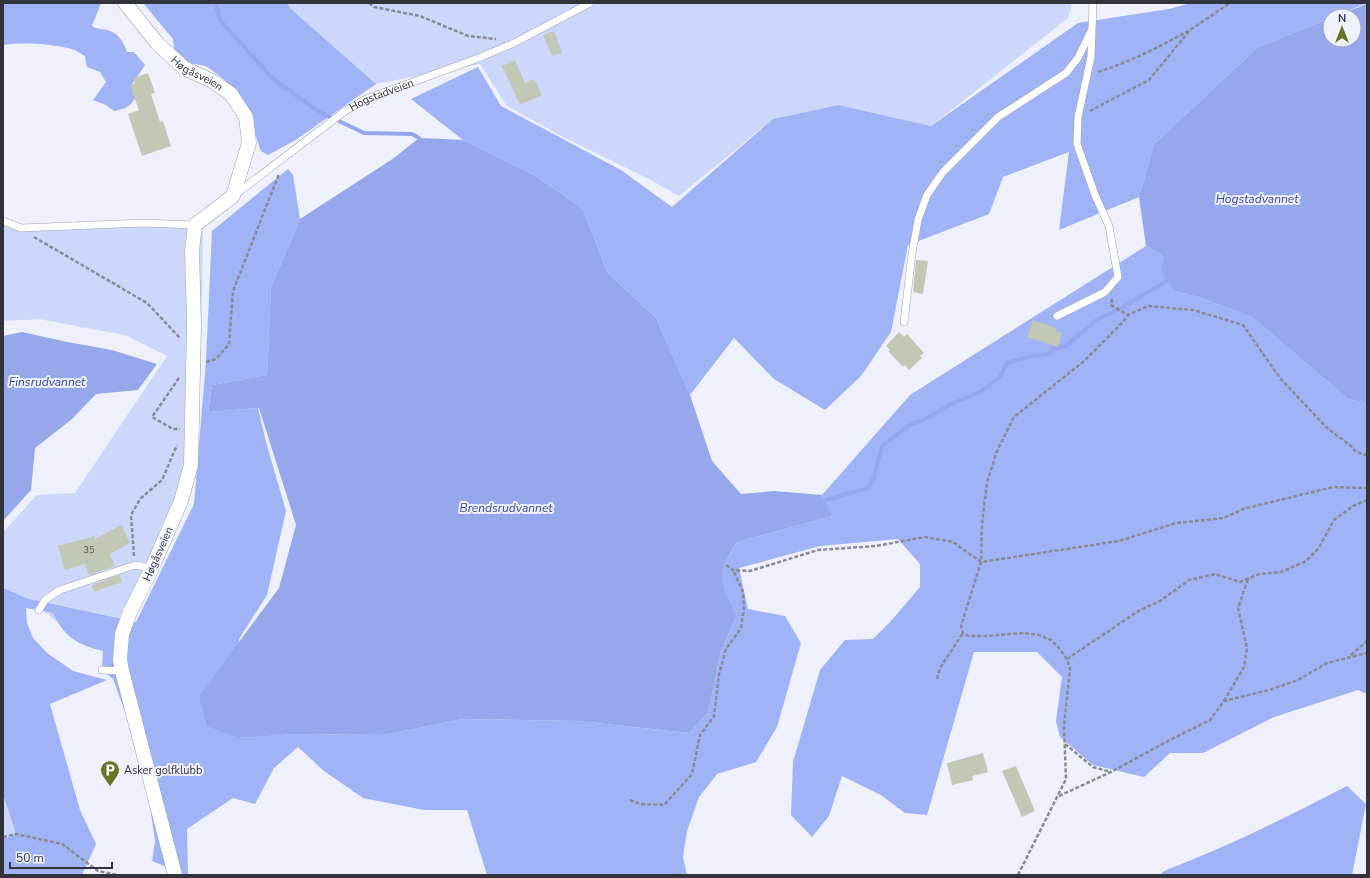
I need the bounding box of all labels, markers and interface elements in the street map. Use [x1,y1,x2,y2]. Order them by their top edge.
north arrow [1322,8,1362,48]
text: N [1338,11,1346,26]
street label: Høgåsveien [168,52,226,94]
street label: Hogstadveien [346,75,416,115]
water label: Hogstadvannet [1216,191,1299,207]
water label: Finsrudvannet [9,374,86,390]
water label: Brendsrudvannet [460,500,553,516]
street label: Høgåsveien [139,524,177,584]
house number: 35 [84,544,94,556]
parking icon: Asker golfklubb [99,759,121,787]
place label: Asker golfklubb [124,763,202,778]
scale bar [10,844,112,870]
text: 50 m [16,850,44,866]

